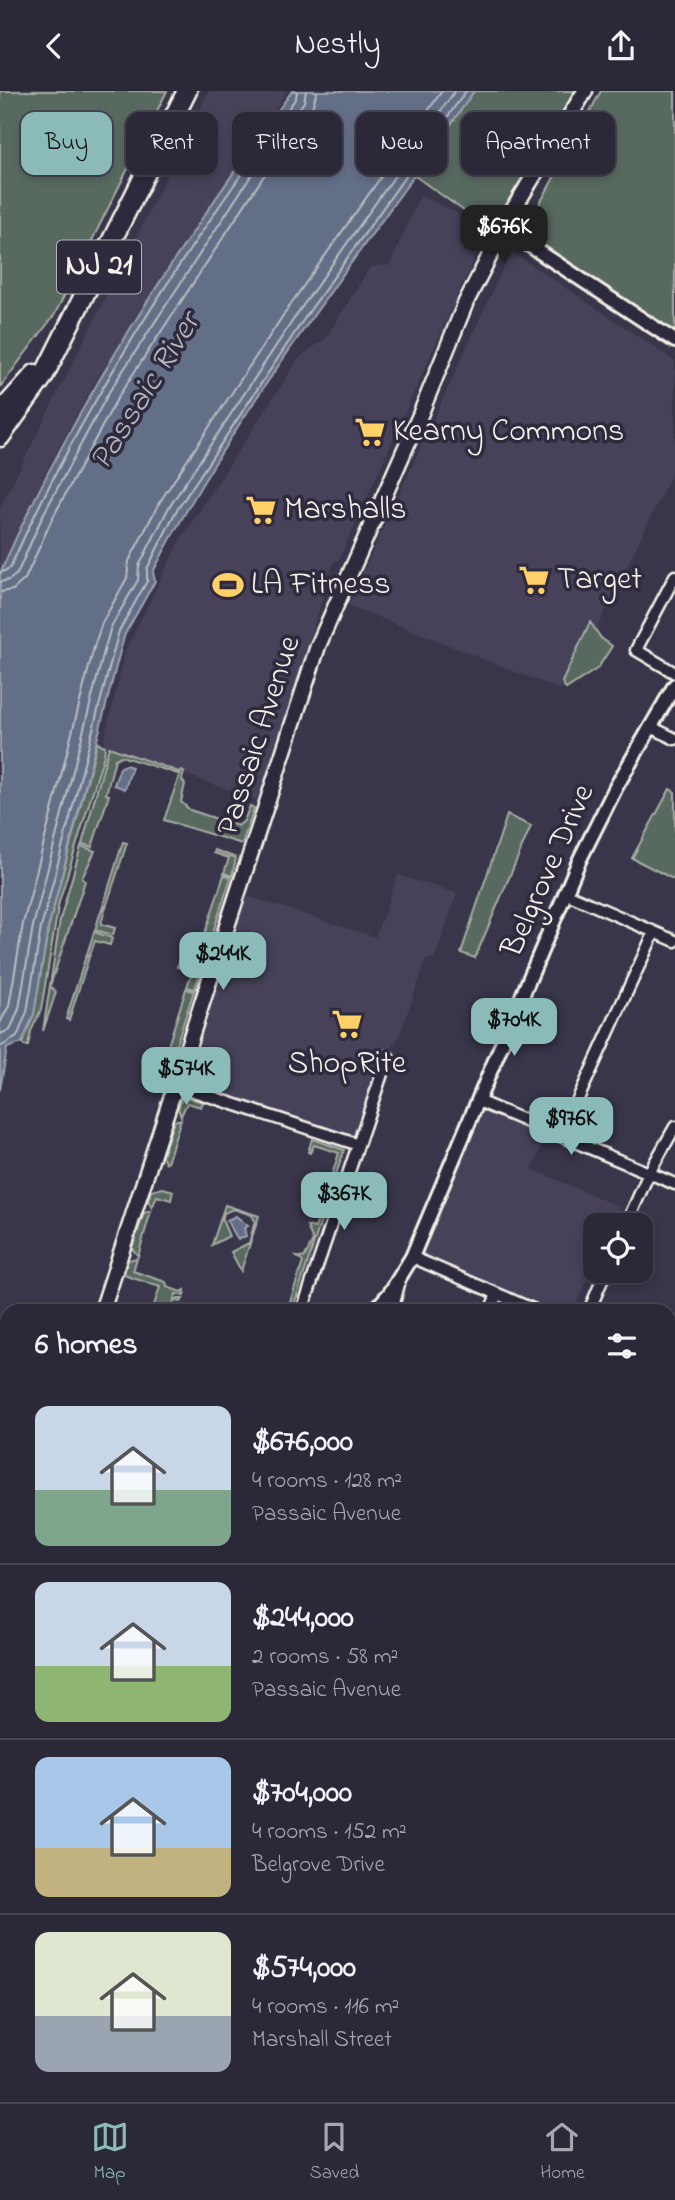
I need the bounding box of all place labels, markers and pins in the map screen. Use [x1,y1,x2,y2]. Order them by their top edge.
pin: $676K [455,205,553,265]
place label: Kearny Commons [393,409,624,456]
supermarket icon: Kearny Commons [353,415,387,449]
place label: Marshalls [284,487,406,534]
supermarket icon: Marshalls [244,493,278,527]
place label: Target [557,557,642,604]
place label: LA Fitness [251,562,391,609]
supermarket icon: Target [517,563,551,597]
sports icon: LA Fitness [211,568,245,602]
pin: $244K [174,933,272,992]
pin: $704K [465,999,563,1058]
supermarket icon: ShopRite [330,1007,364,1041]
place label: ShopRite [288,1041,407,1088]
pin: $574K [137,1047,235,1107]
pin: $976K [522,1097,620,1157]
pin: $367K [295,1173,393,1232]

